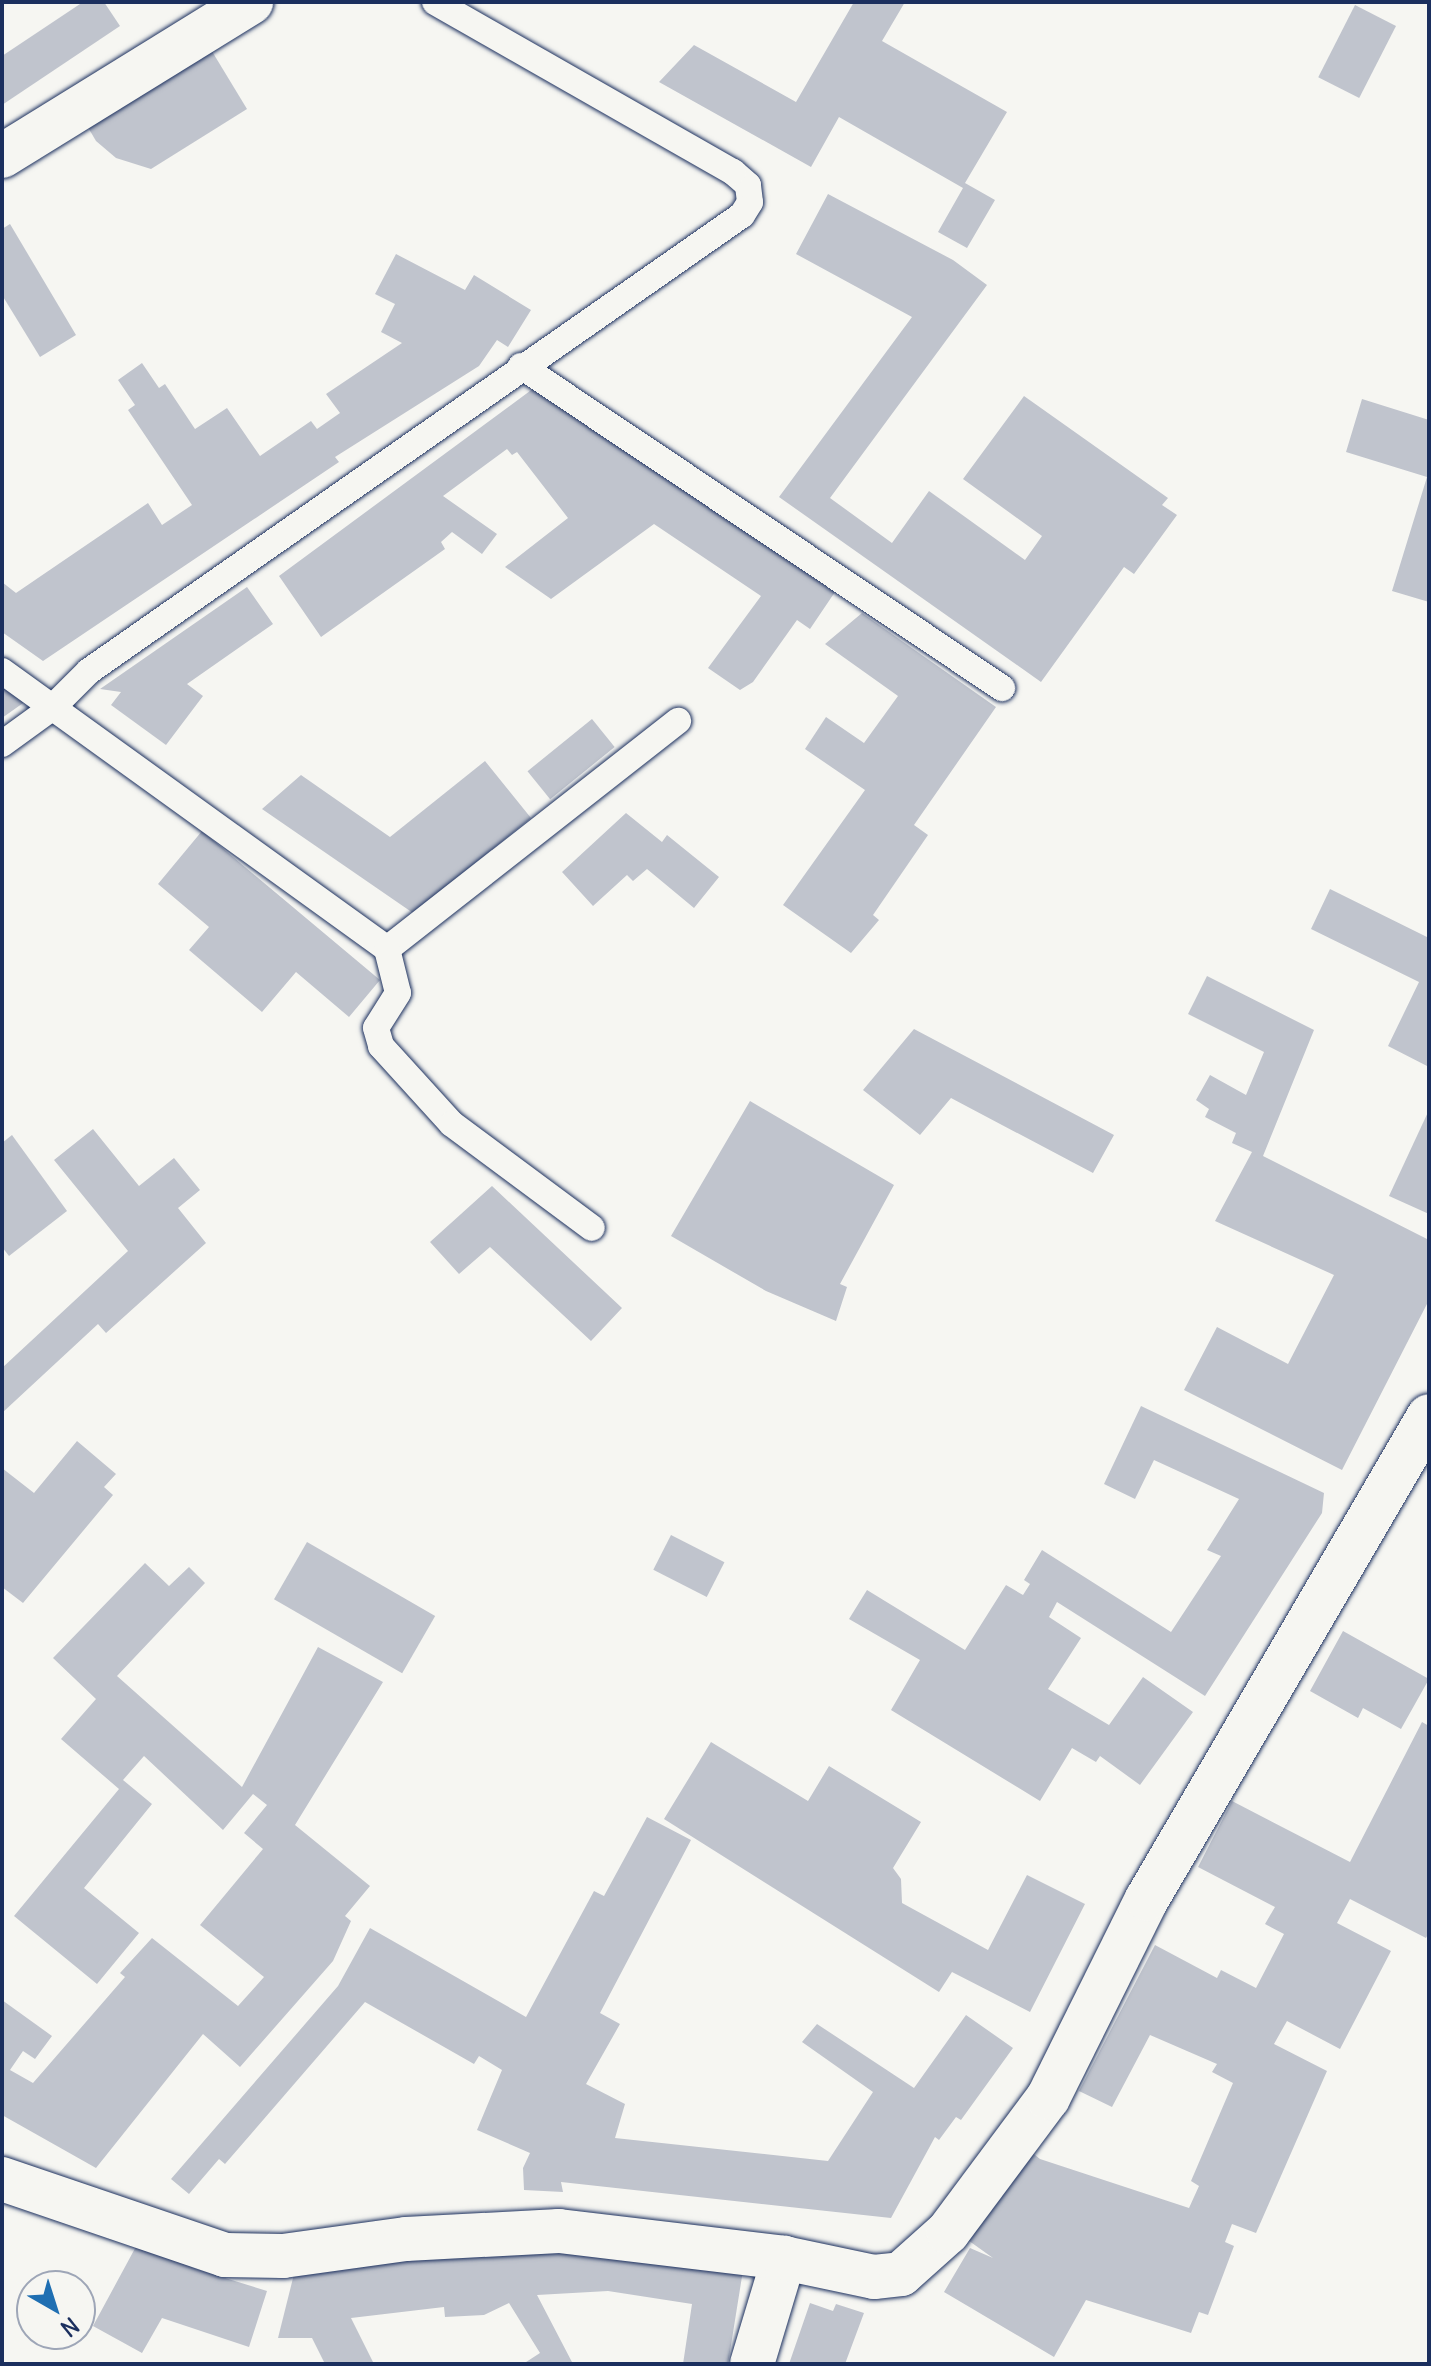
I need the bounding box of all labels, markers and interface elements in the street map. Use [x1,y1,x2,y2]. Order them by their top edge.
north arrow [16,2270,96,2350]
text: N [55,2311,85,2343]

